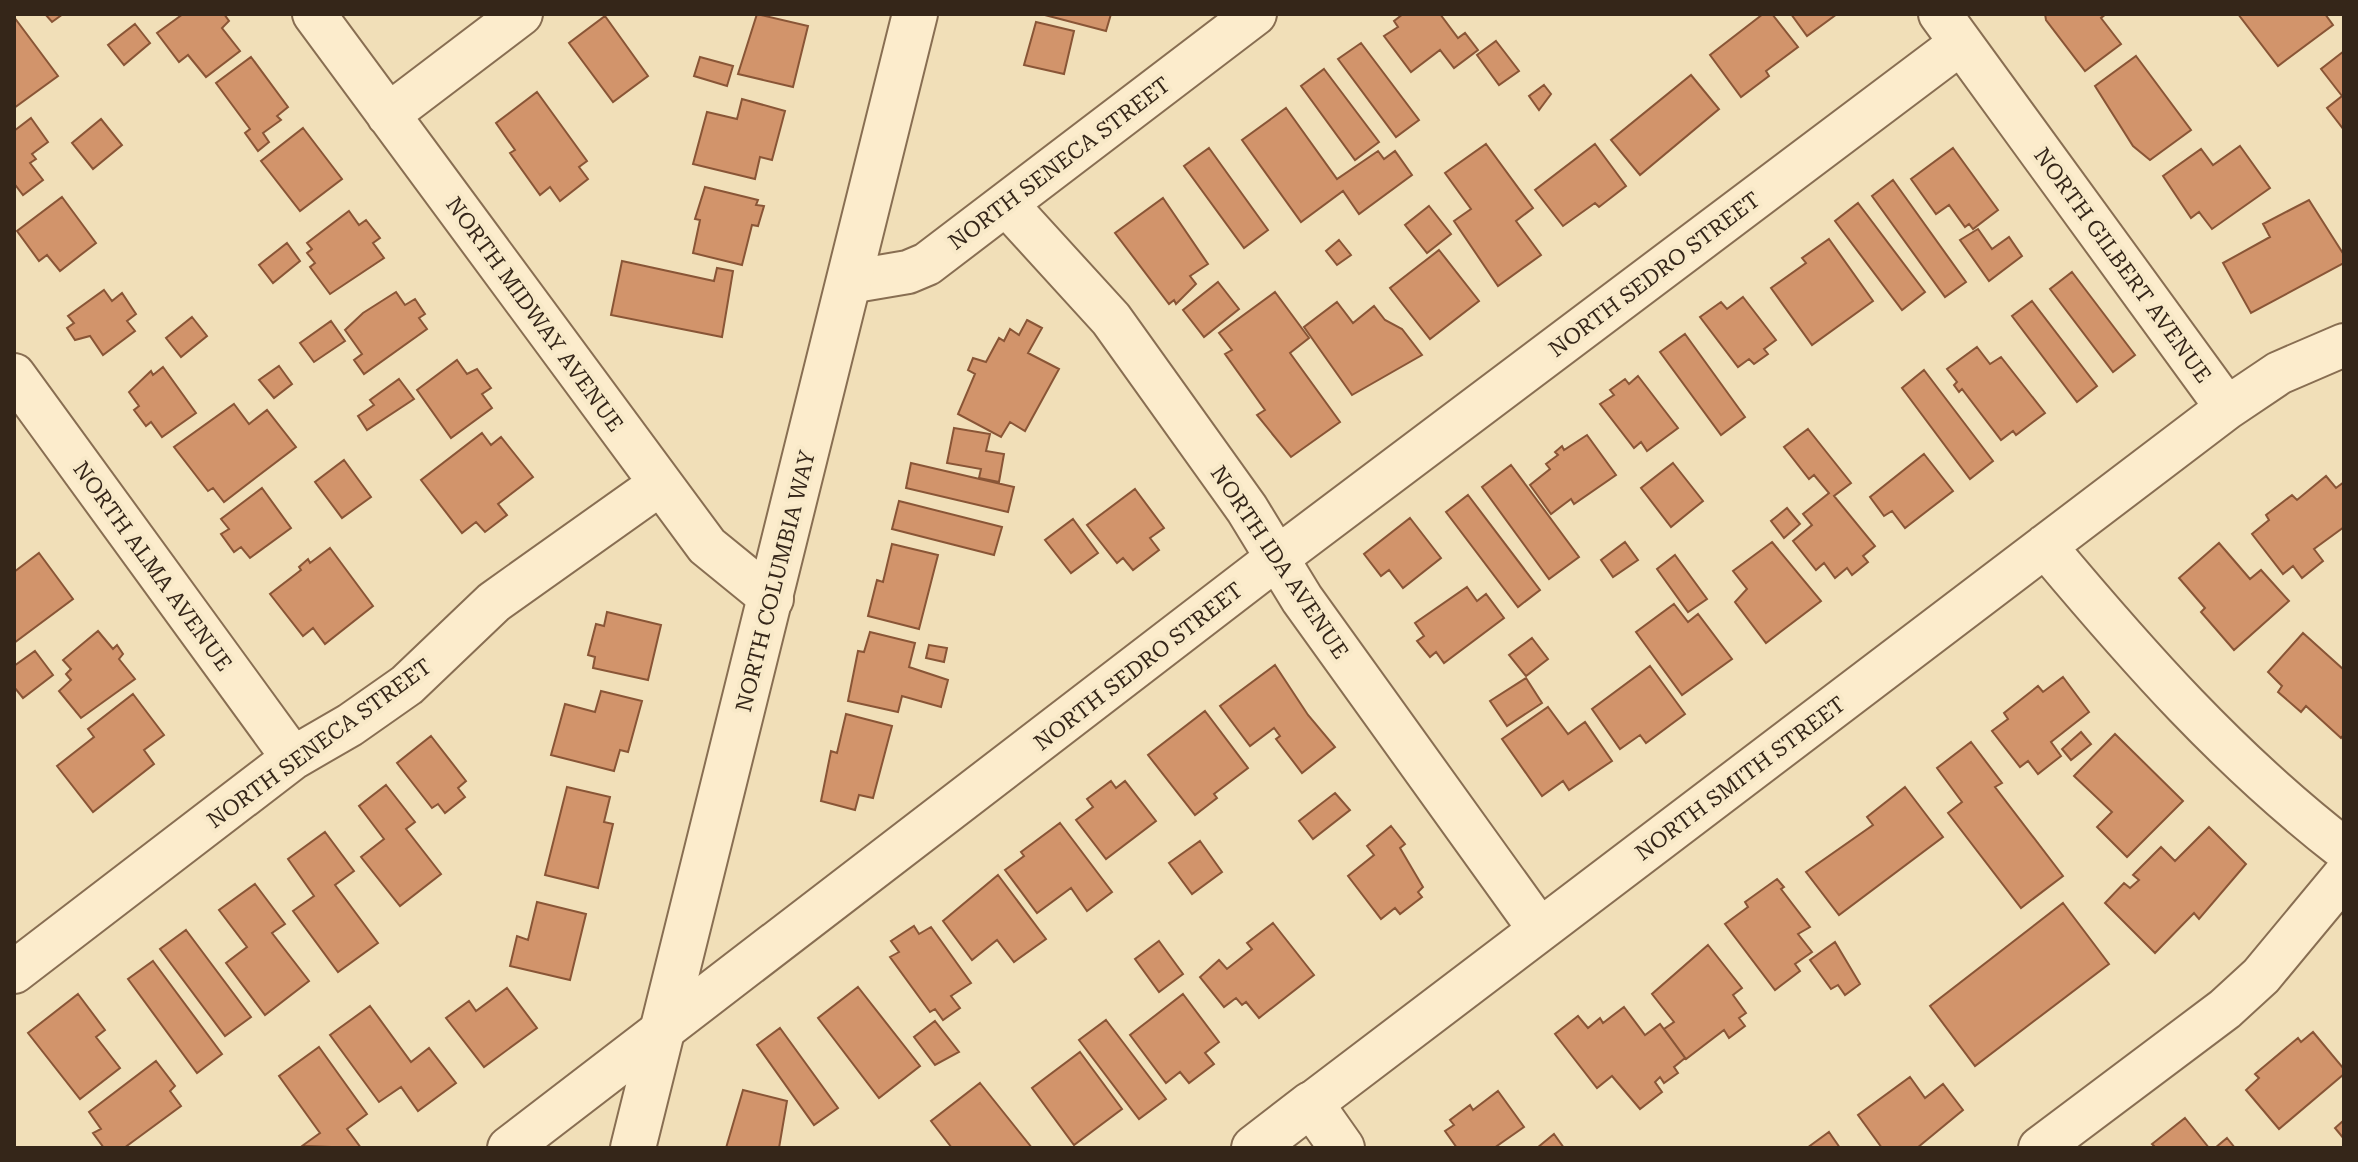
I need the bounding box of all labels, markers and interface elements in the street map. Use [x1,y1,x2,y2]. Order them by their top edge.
street label: NORTH SENECA STREET [944,72,1175,255]
street label: NORTH GILBERT AVENUE [2029,143,2216,388]
street label: NORTH SEDRO STREET [1544,187,1765,362]
street label: NORTH MIDWAY AVENUE [441,192,628,436]
street label: NORTH COLUMBIA WAY [731,448,820,714]
street label: NORTH ALMA AVENUE [68,457,237,676]
street label: NORTH IDA AVENUE [1206,461,1353,663]
street label: NORTH SEDRO STREET [1029,577,1248,756]
street label: NORTH SENECA STREET [202,654,436,833]
street label: NORTH SMITH STREET [1630,691,1850,865]

